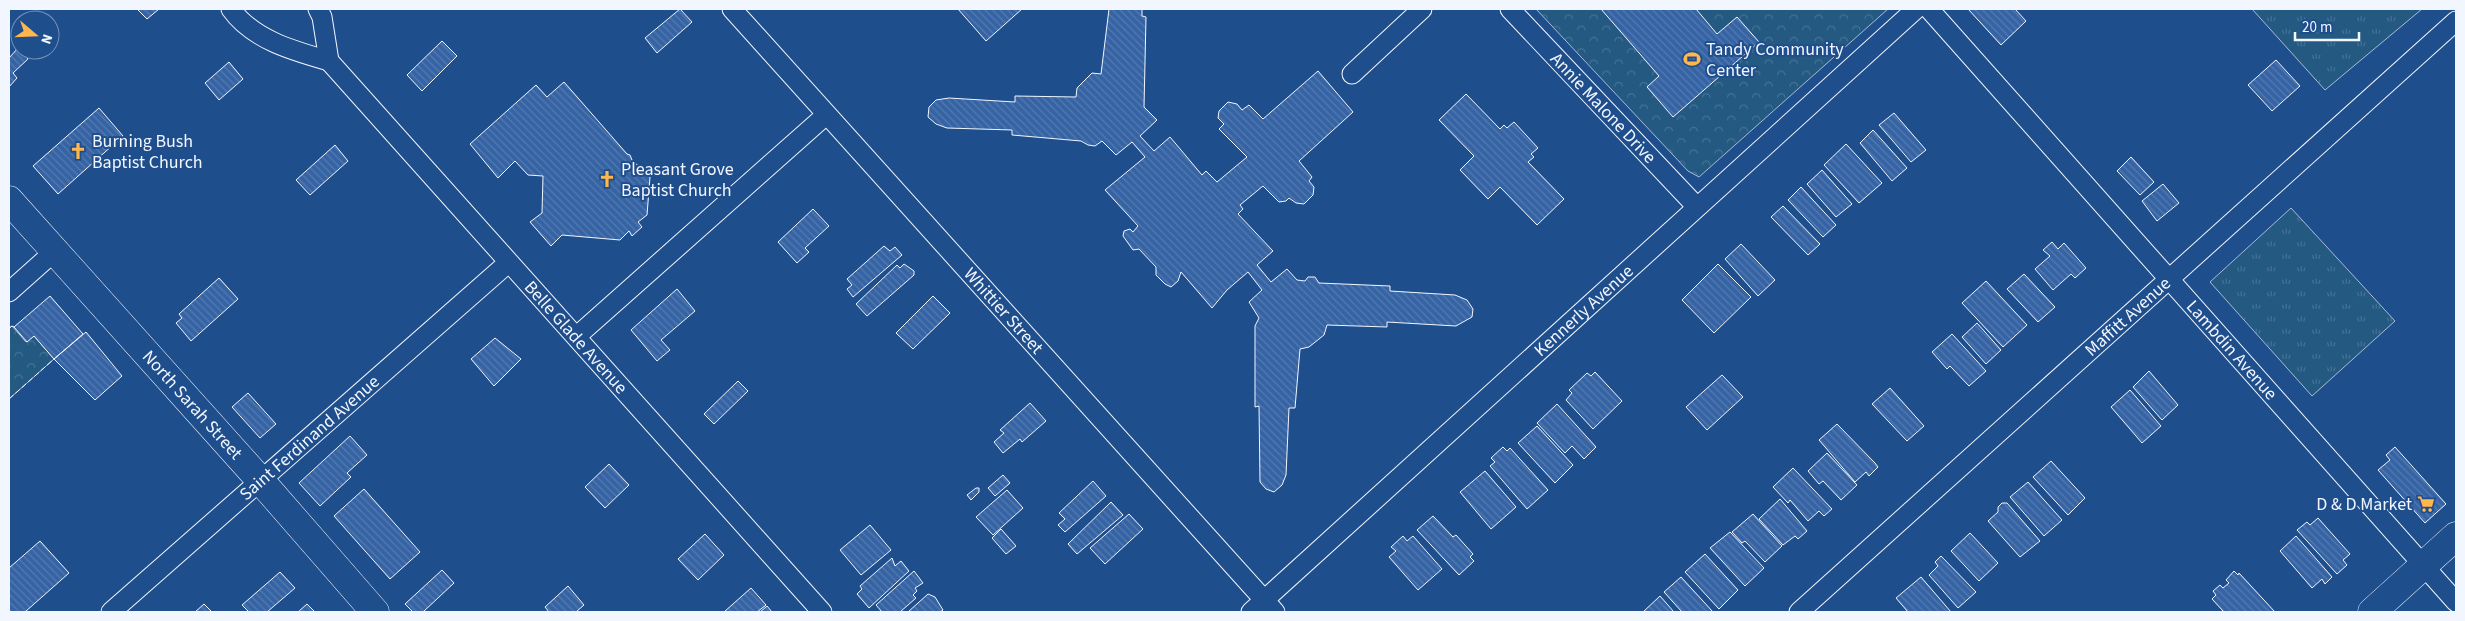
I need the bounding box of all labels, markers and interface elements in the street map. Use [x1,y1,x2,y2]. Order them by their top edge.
north arrow [10,10,60,60]
scale bar [2295,10,2359,42]
text: 20 m [2302,17,2332,38]
text: N [35,31,57,47]
place label: Tandy Community Center [1706,37,1844,83]
street label: Annie Malone Drive [1545,47,1662,169]
sports icon: Tandy Community Center [1682,49,1702,69]
place label: Burning Bush Baptist Church [92,129,203,175]
church icon: Burning Bush Baptist Church [68,141,88,161]
place label: Pleasant Grove Baptist Church [621,157,734,203]
church icon: Pleasant Grove Baptist Church [597,169,617,189]
street label: Kennerly Avenue [1528,259,1639,362]
street label: Whittier Street [958,262,1049,359]
street label: Maffitt Avenue [2079,271,2176,362]
street label: Belle Glade Avenue [519,275,633,399]
street label: Lambdin Avenue [2181,294,2283,405]
street label: North Sarah Street [137,345,248,465]
street label: Saint Ferdinand Avenue [234,369,385,506]
place label: D & D Market [2316,492,2412,517]
supermarket icon: D & D Market [2416,494,2436,514]

